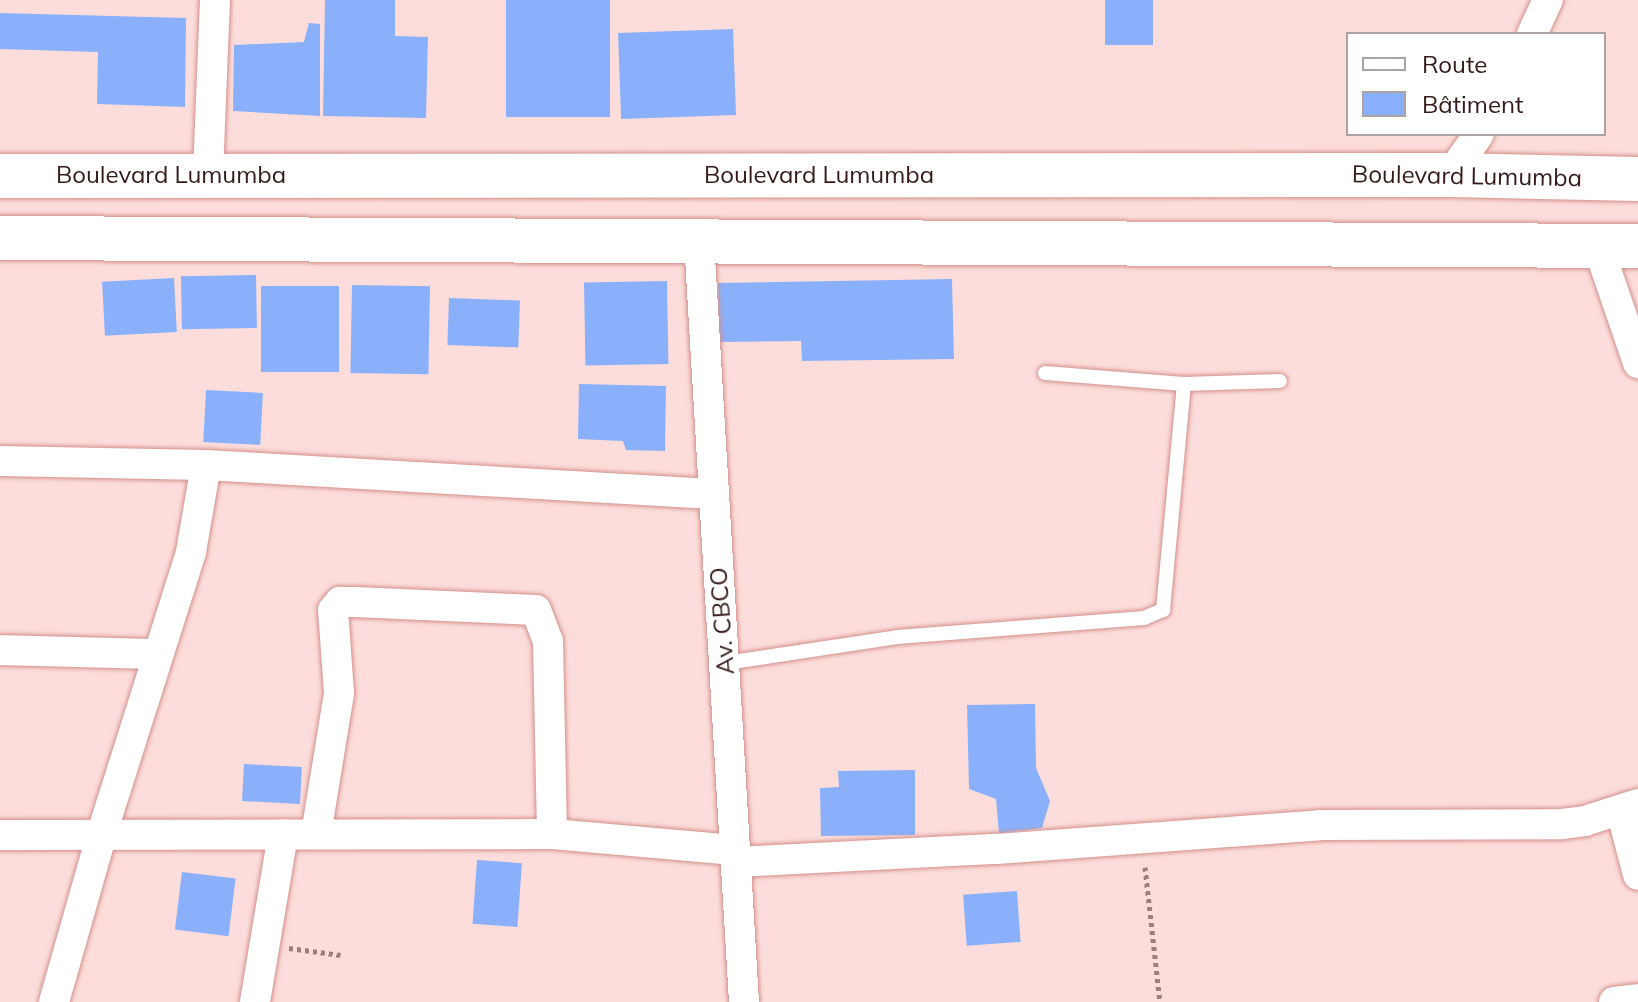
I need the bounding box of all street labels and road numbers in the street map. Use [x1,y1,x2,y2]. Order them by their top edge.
street label: Boulevard Lumumba [1352,160,1582,192]
street label: Boulevard Lumumba [56,161,286,189]
street label: Boulevard Lumumba [704,161,934,189]
street label: Av. CBCO [704,566,740,676]

